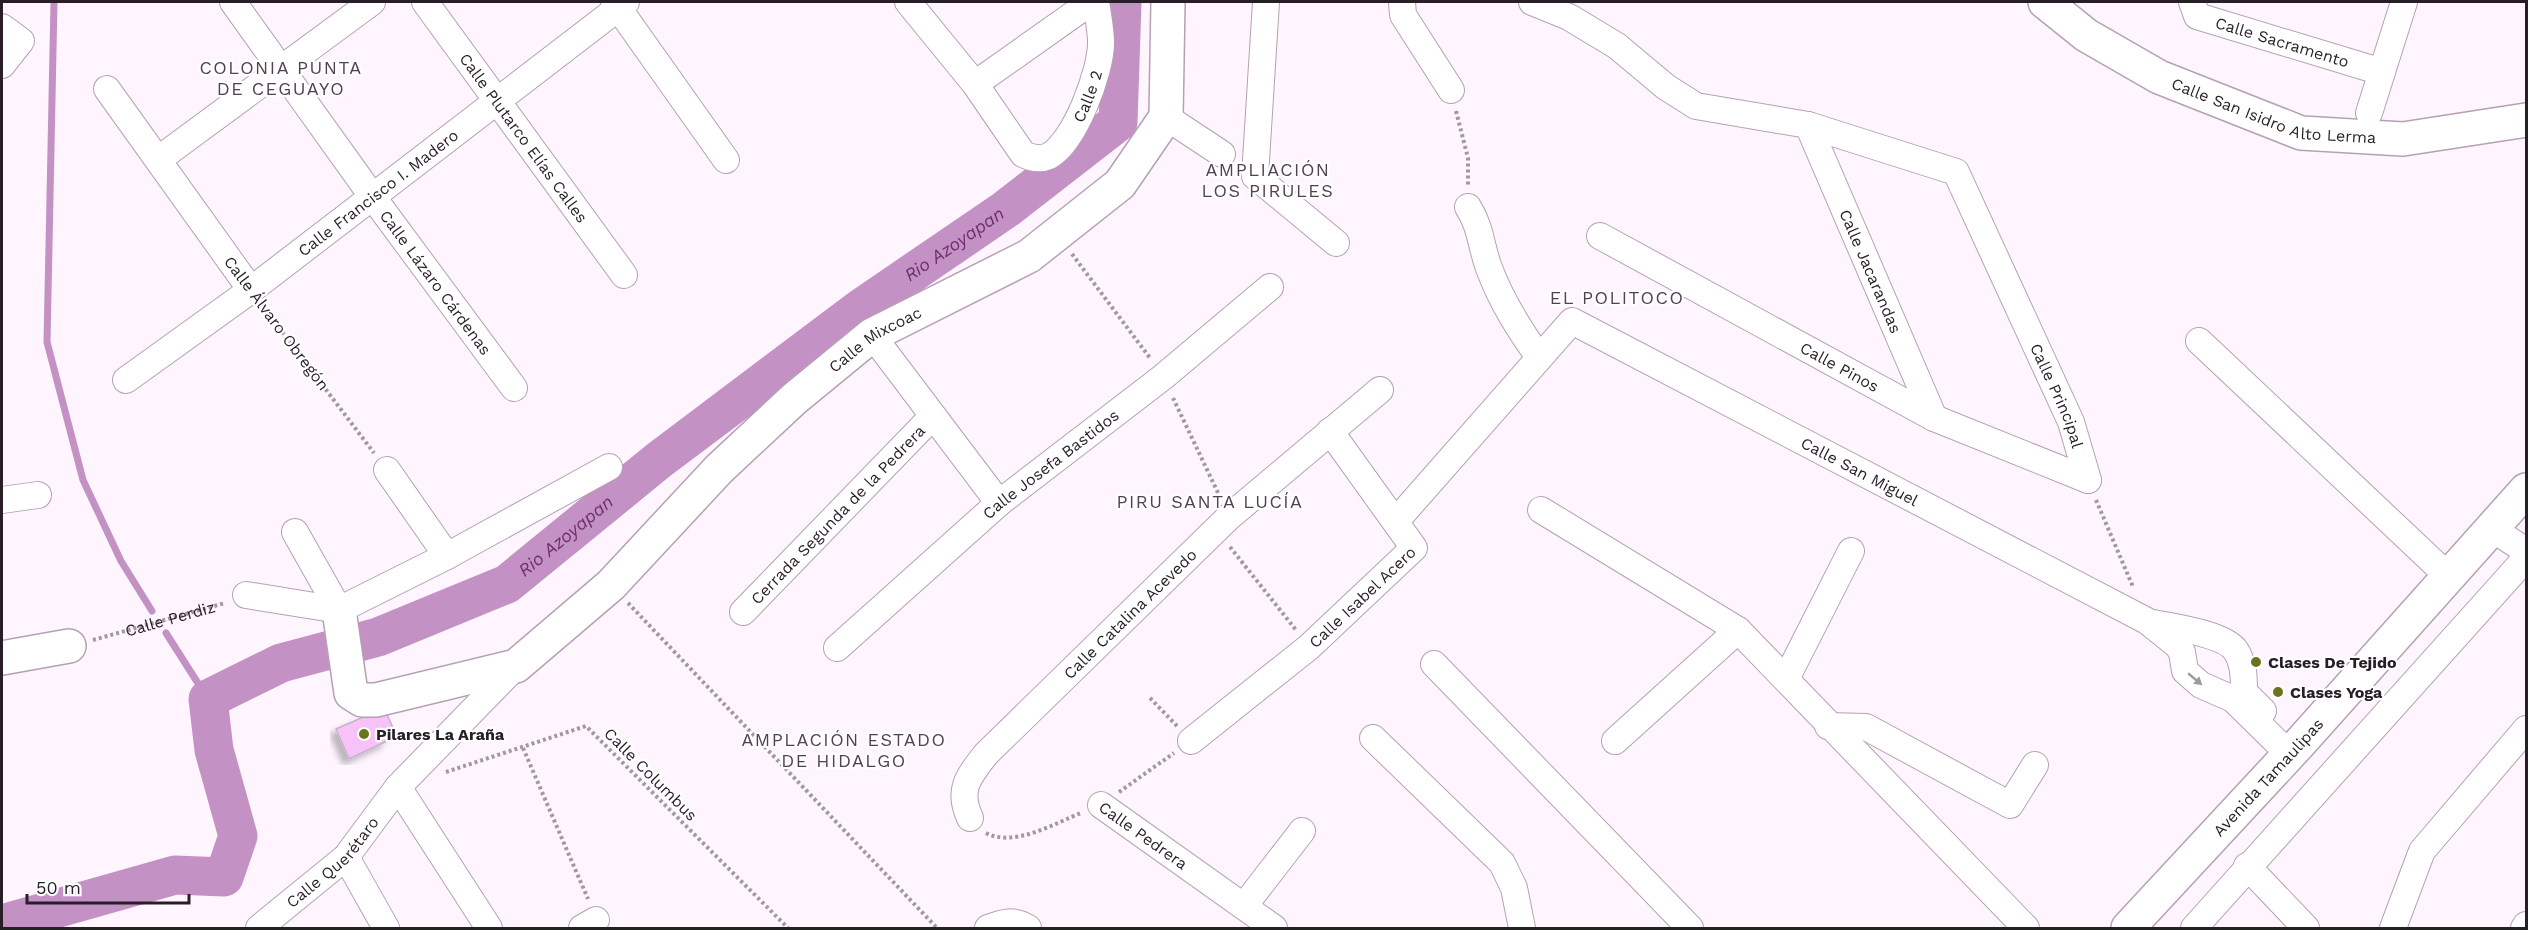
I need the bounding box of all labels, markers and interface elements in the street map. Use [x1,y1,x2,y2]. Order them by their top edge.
street label: Calle Sacramento [2213,13,2351,71]
street label: Calle Plutarco Elías Calles [455,50,592,227]
district label: COLONIA PUNTA DE CEGUAYO [199,57,363,99]
street label: Calle 2 [1069,68,1106,126]
street label: Calle San Isidro Alto Lerma [2169,74,2377,147]
street label: Calle Francisco I. Madero [294,125,462,260]
district label: AMPLIACIÓN LOS PIRULES [1202,159,1334,201]
water label: Rio Azoyapan [900,202,1008,285]
street label: Calle Jacarandas [1835,206,1905,336]
street label: Calle Lázaro Cárdenas [376,207,495,359]
street label: Calle Álvaro Obregón [220,253,333,394]
district label: EL POLITOCO [1550,287,1684,308]
street label: Calle Mixcoac [825,303,925,377]
street label: Calle Pinos [1797,338,1882,396]
street label: Calle Principal [2026,340,2087,450]
street label: Calle Josefa Bastidos [979,406,1123,523]
street label: Cerrada Segunda de la Pedrera [747,421,929,608]
street label: Calle San Miguel [1798,433,1921,510]
water label: Rio Azoyapan [514,491,617,581]
district label: PIRU SANTA LUCÍA [1117,491,1303,512]
street label: Calle Isabel Acero [1305,542,1420,652]
street label: Calle Catalina Acevedo [1060,545,1201,683]
street label: Calle Perdiz [123,597,217,641]
place label: Clases De Tejido [2268,653,2397,672]
marker: Clases De Tejido [2249,655,2263,669]
one-way arrow [2187,673,2203,686]
place label: Clases Yoga [2290,683,2383,702]
marker: Clases Yoga [2271,685,2285,699]
street label: Avenida Tamaulipas [2209,714,2327,840]
street label: Calle Columbus [600,724,701,825]
place label: Pilares La Araña [376,725,505,744]
marker: Pilares La Araña [357,727,371,741]
district label: AMPLACIÓN ESTADO DE HIDALGO [741,729,947,771]
street label: Calle Pedrera [1095,798,1191,874]
street label: Calle Querétaro [283,813,383,912]
scale bar [27,867,189,905]
text: 50 m [36,877,81,898]

